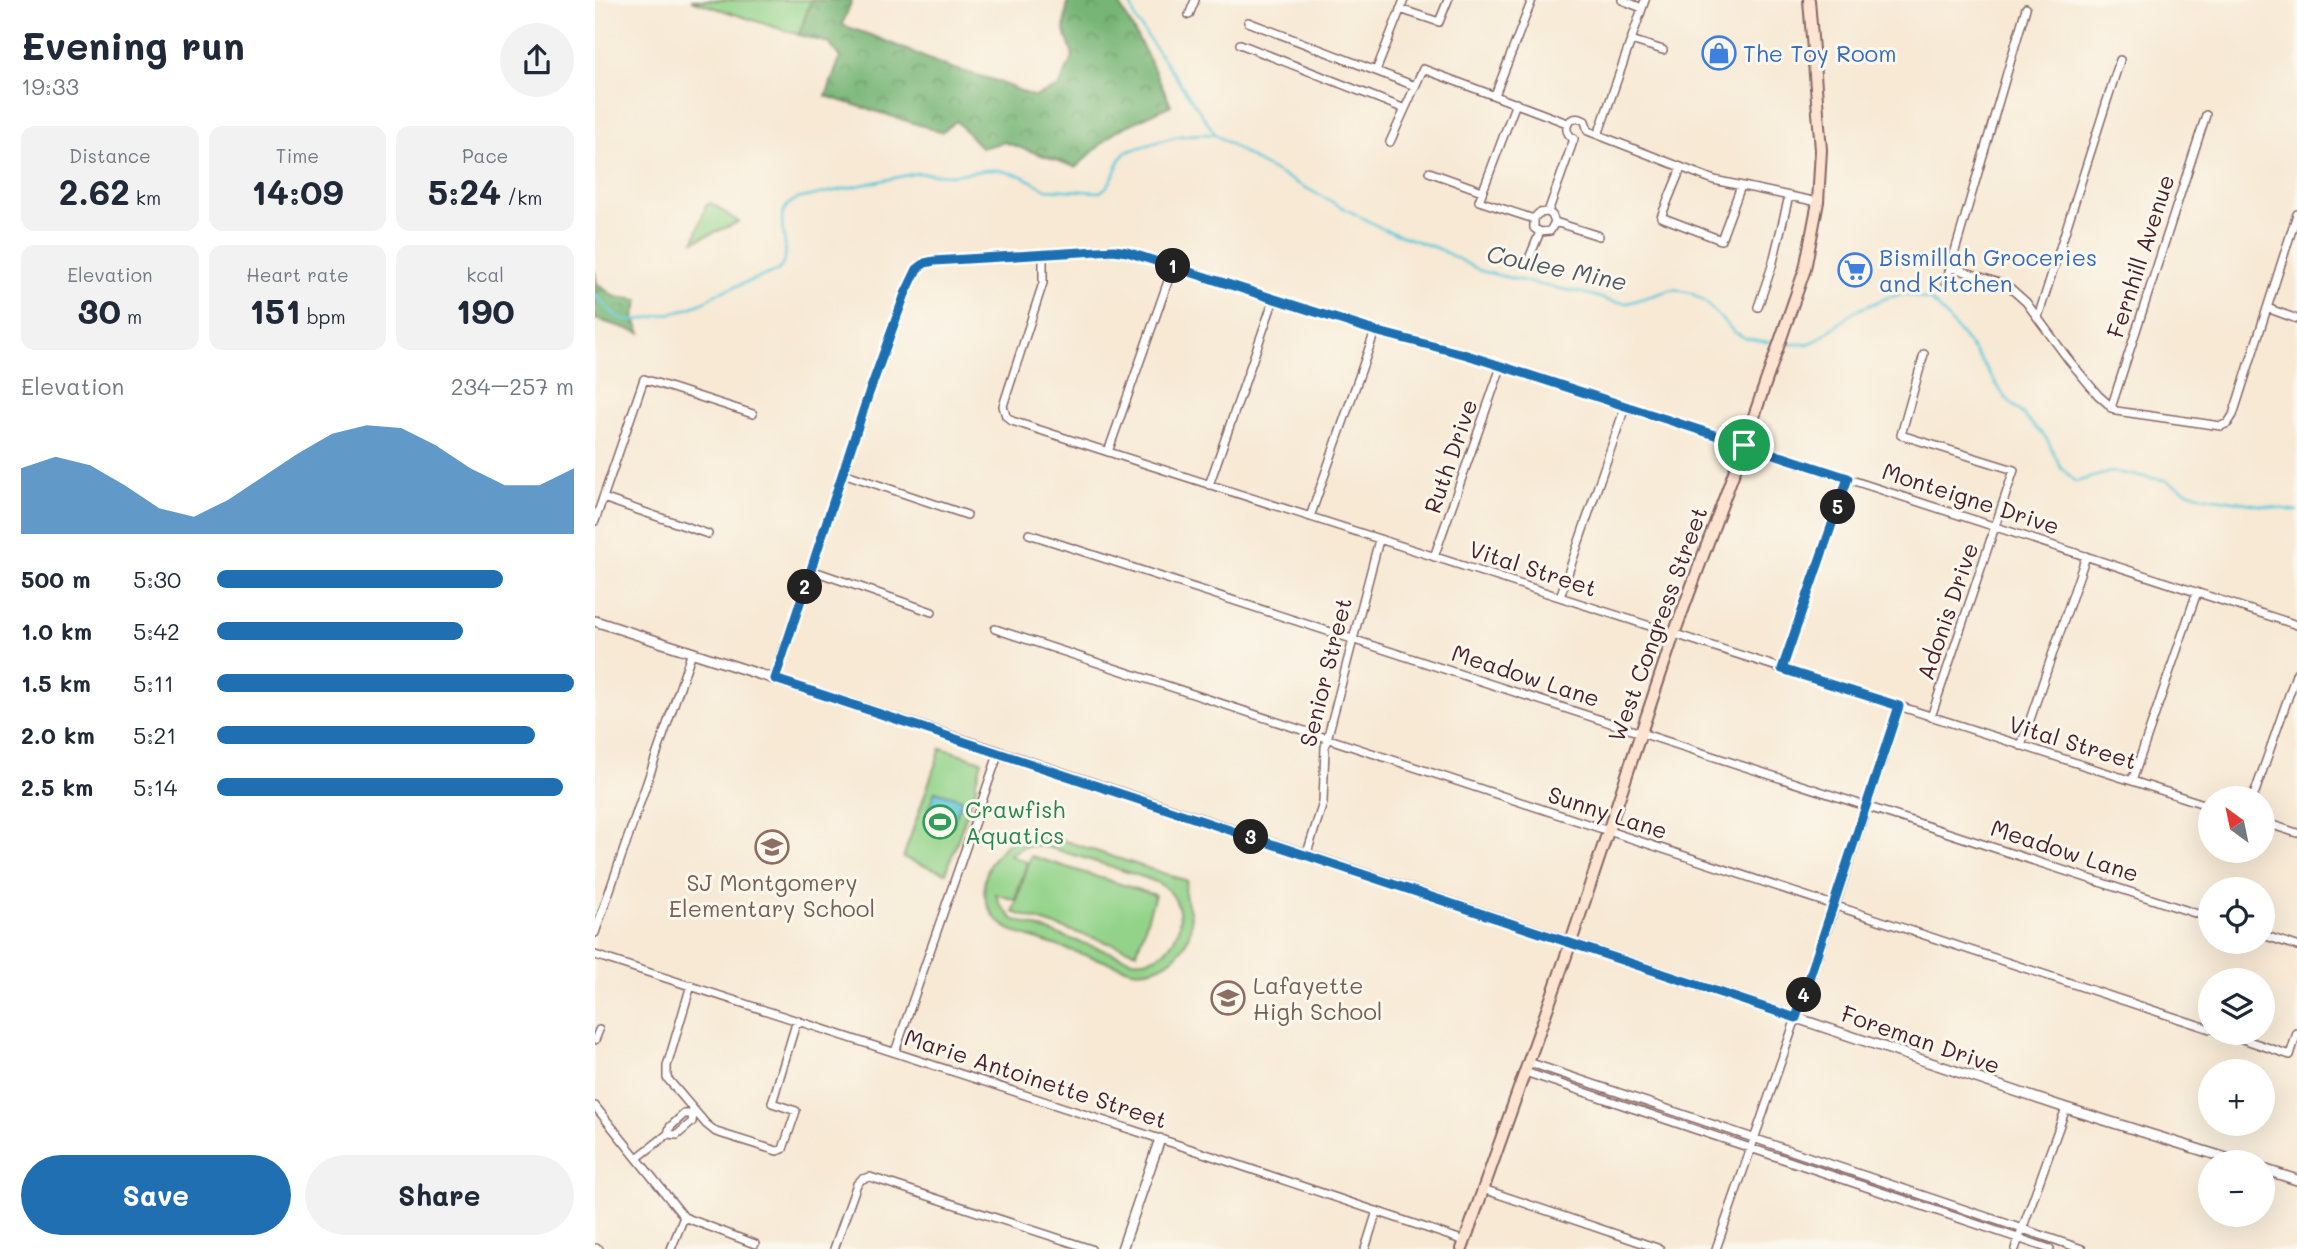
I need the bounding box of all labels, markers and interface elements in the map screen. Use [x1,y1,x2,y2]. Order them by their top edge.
text: Evening run [21,20,245,70]
button: share [500,23,574,97]
shop icon: The Toy Room [1700,34,1738,72]
place label: The Toy Room [1743,38,1897,68]
text: 19:33 [21,71,79,101]
text: Distance [69,143,151,168]
text: Time [276,143,319,168]
text: Pace [462,143,508,168]
text: 2.62 [59,168,130,214]
text: 14:09 [251,168,344,214]
text: 5:24 [428,168,501,214]
street label: Fernhill Avenue [2099,171,2181,341]
text: km [130,185,161,210]
text: /km [501,185,542,210]
water label: Coulee Mine [1484,237,1630,297]
place label: Bismillah Groceries and Kitchen [1879,242,2097,298]
pin: 1 [1155,248,1191,284]
supermarket icon: Bismillah Groceries and Kitchen [1836,251,1874,289]
text: 1 [1168,253,1177,278]
text: Elevation [67,262,152,287]
text: Heart rate [246,262,349,287]
text: kcal [466,262,504,287]
text: 30 [77,287,121,333]
text: 151 [249,287,301,333]
text: 190 [456,287,515,333]
text: m [121,304,142,329]
text: bpm [301,304,346,329]
text: Elevation [21,371,124,401]
text: 234–257 m [451,371,574,401]
street label: Ruth Drive [1417,395,1483,517]
pin [1714,415,1774,475]
icon: arrive [1725,426,1763,464]
street label: Monteigne Drive [1879,455,2063,541]
pin: 5 [1821,490,1855,524]
text: 5 [1832,494,1843,519]
street label: West Congress Street [1601,502,1713,746]
street label: Vital Street [1465,533,1601,603]
street label: Adonis Drive [1909,538,1985,684]
text: 500 m [21,564,91,594]
text: 5:30 [133,564,181,594]
pin: 2 [787,570,823,604]
text: 2 [799,574,810,599]
street label: Senior Street [1292,594,1358,750]
text: 1.0 km [21,616,92,646]
text: 5:42 [133,616,180,646]
street label: Meadow Lane [1448,637,1604,713]
text: 1.5 km [21,668,91,698]
text: 5:11 [133,668,174,698]
street label: Vital Street [2005,708,2141,776]
text: 2.0 km [21,720,95,750]
text: 5:21 [133,720,177,750]
text: 2.5 km [21,772,93,802]
text: 5:14 [133,772,177,802]
street label: Sunny Lane [1544,779,1672,845]
north arrow [2198,786,2275,863]
map controls [2198,786,2275,1227]
place label: Crawfish Aquatics [965,794,1065,850]
sports icon: Crawfish Aquatics [921,803,959,841]
street label: Meadow Lane [1987,812,2143,888]
pin: 3 [1233,820,1269,854]
text: 3 [1245,824,1256,849]
school or university icon: SJ Montgomery Elementary School [753,828,791,866]
place label: SJ Montgomery Elementary School [669,867,875,923]
button: locate [2198,877,2275,954]
button: layers [2198,968,2275,1045]
place label: Lafayette High School [1253,970,1383,1026]
pin: 4 [1787,978,1821,1012]
school or university icon: Lafayette High School [1209,979,1247,1017]
text: 4 [1797,982,1810,1007]
street label: Foreman Drive [1838,998,2004,1080]
street label: Marie Antoinette Street [901,1021,1171,1135]
button: + [2198,1059,2275,1136]
button: − [2198,1150,2275,1227]
button: Save [21,1155,291,1235]
button: Share [305,1155,574,1235]

